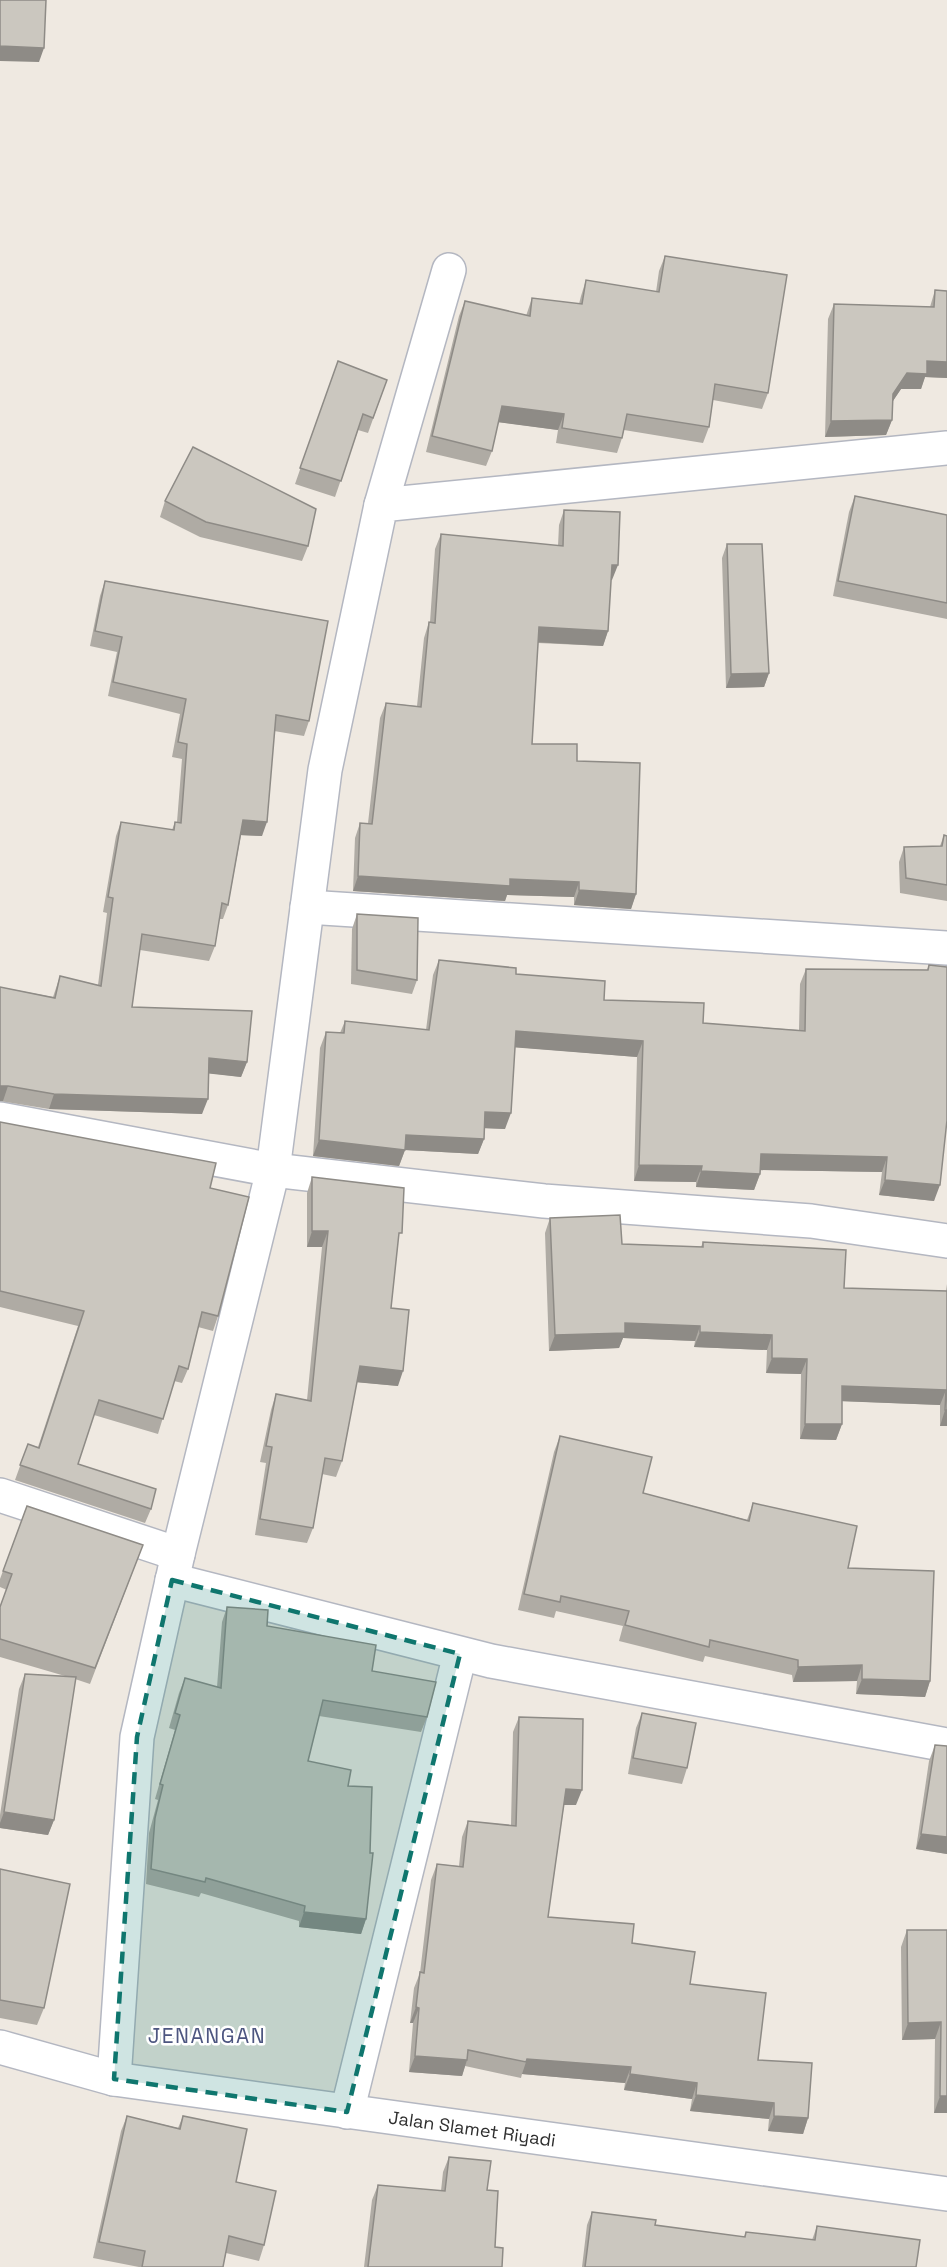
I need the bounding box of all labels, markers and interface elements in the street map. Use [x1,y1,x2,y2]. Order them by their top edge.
district label: JENANGAN [148,2022,266,2049]
street label: Jalan Slamet Riyadi [387,2105,557,2152]

